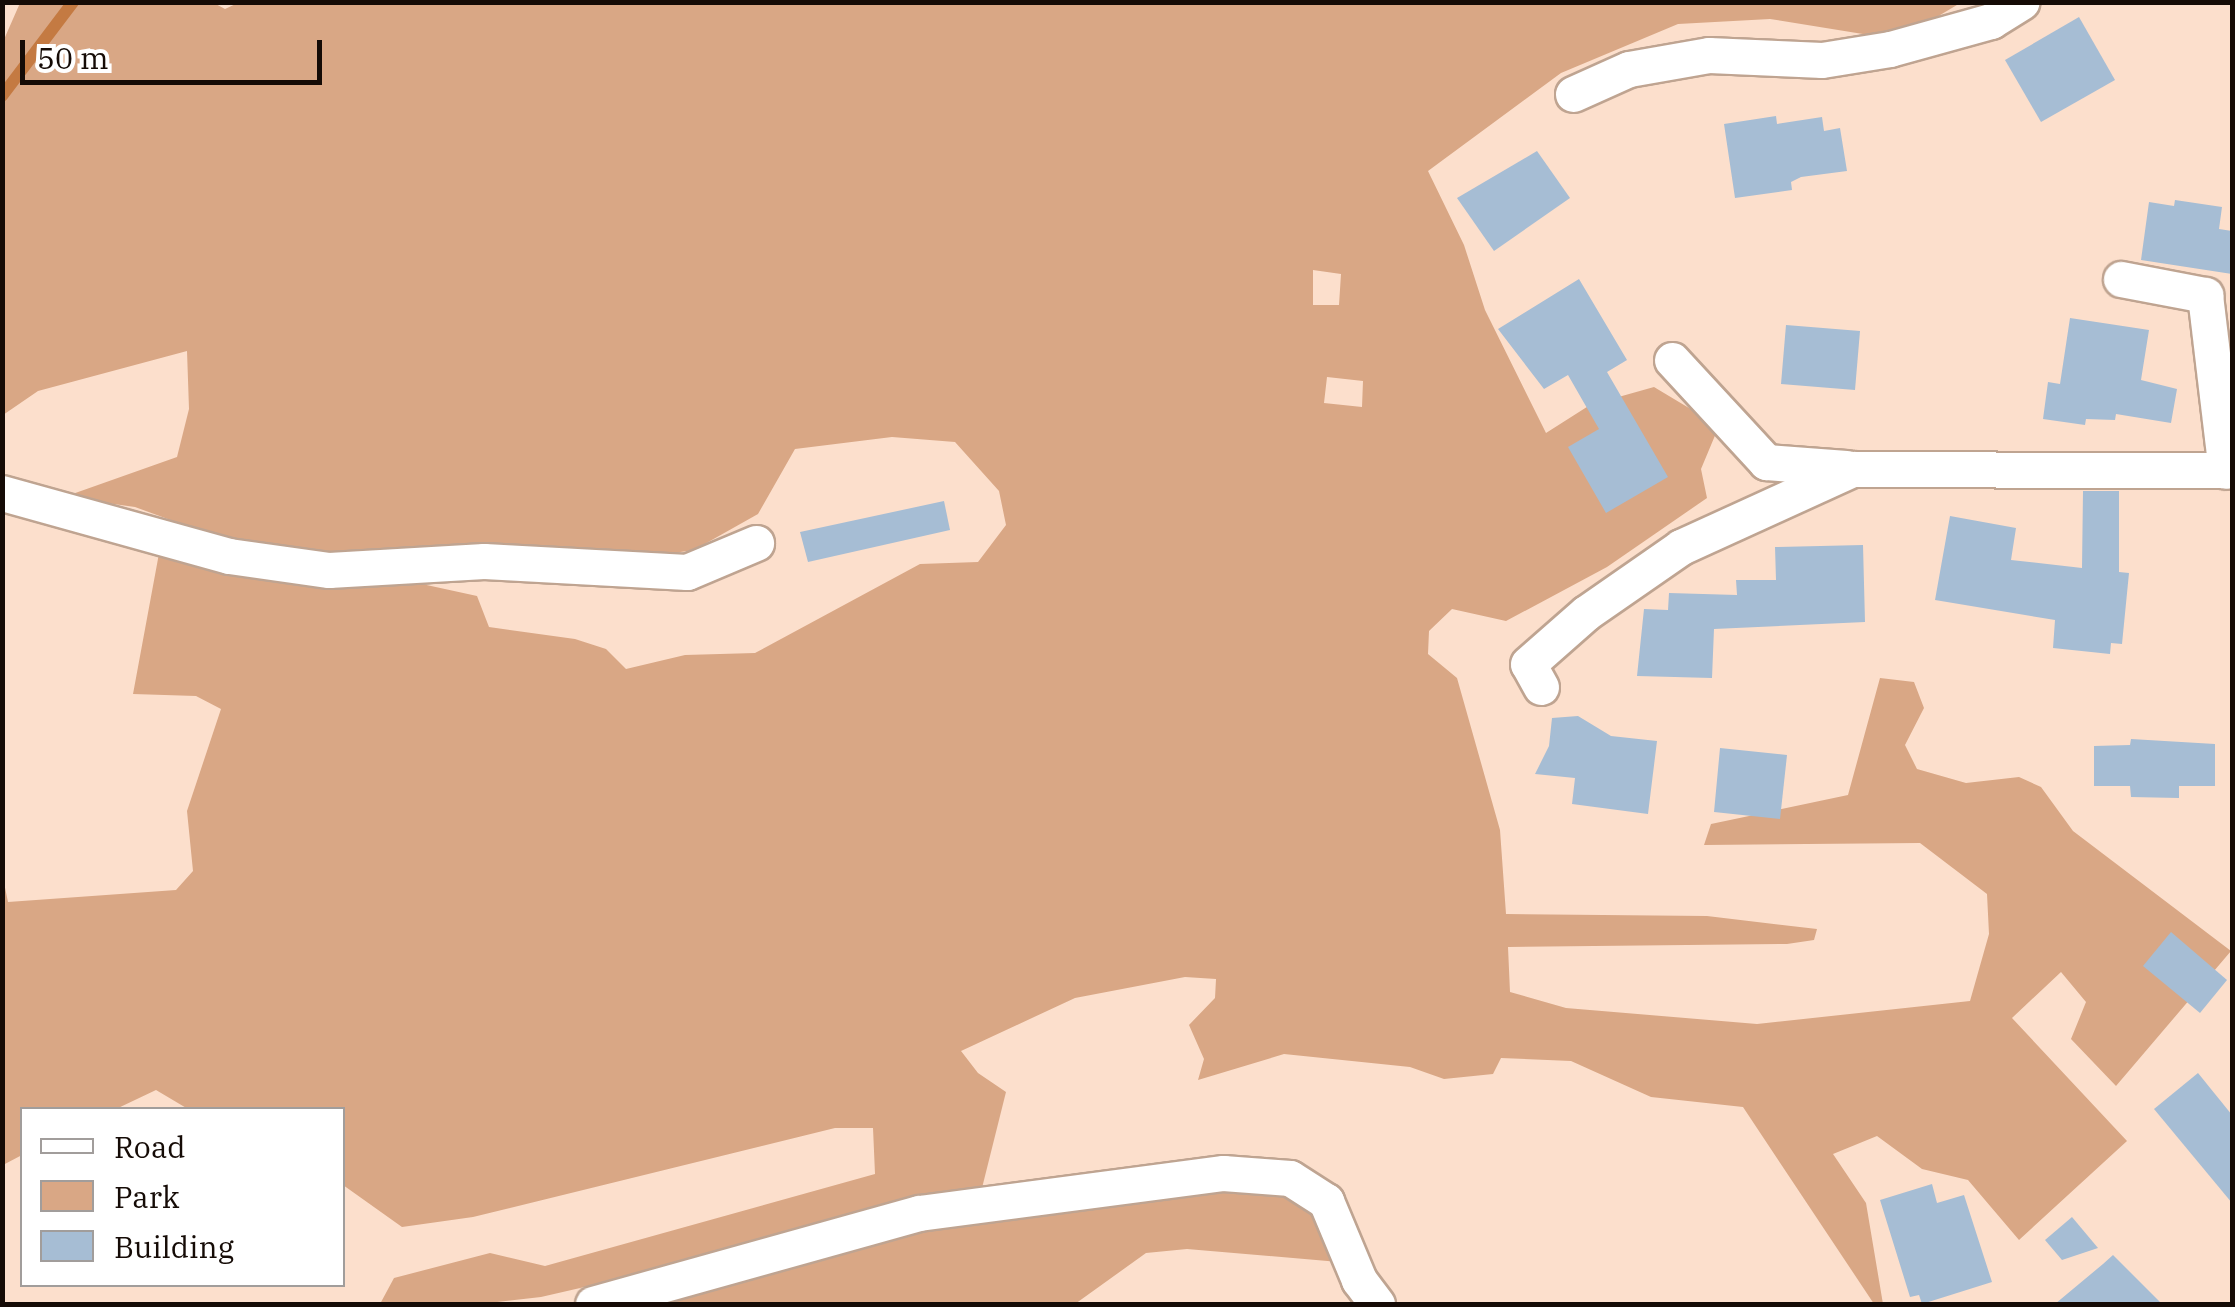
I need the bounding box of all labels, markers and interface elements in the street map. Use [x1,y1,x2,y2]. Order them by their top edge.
scale bar [25,20,328,82]
text: 50 m [37,38,109,77]
legend [20,1107,345,1287]
text: Road [114,1127,186,1166]
text: Park [114,1177,180,1216]
text: Building [114,1227,234,1266]

